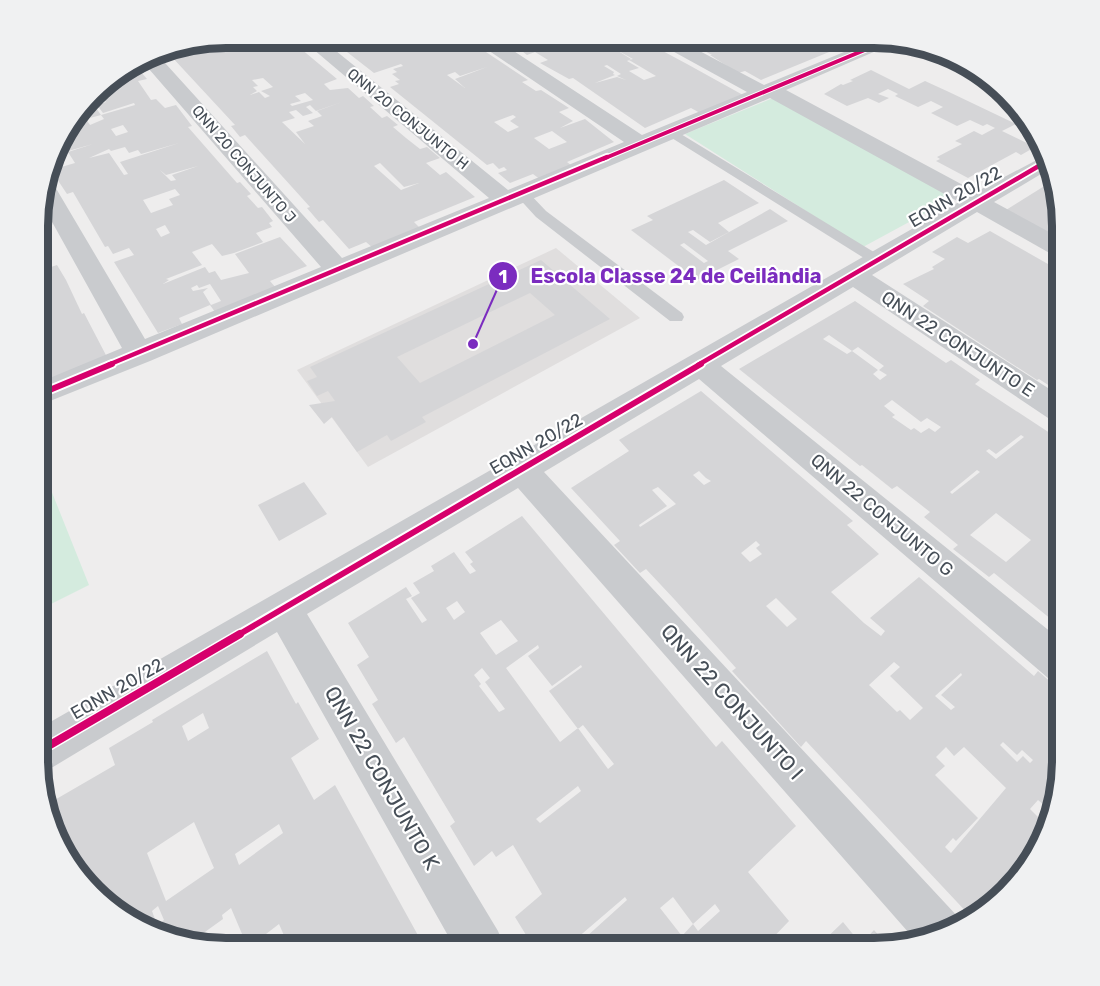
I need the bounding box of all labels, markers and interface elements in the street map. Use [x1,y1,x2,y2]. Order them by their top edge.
street label: QNN 20 CONJUNTO H [344,65,472,173]
street label: QNN 20 CONJUNTO J [188,102,300,226]
street label: EQNN 20/22 [905,162,1005,232]
callout: Escola Classe 24 de Ceilândia [488,257,833,295]
text: Escola Classe 24 de Ceilândia [530,264,822,288]
text: 1 [499,266,507,288]
street label: QNN 22 CONJUNTO E [877,286,1039,402]
street label: EQNN 20/22 [486,409,586,479]
street label: QNN 22 CONJUNTO G [806,449,958,581]
street label: QNN 22 CONJUNTO I [656,619,809,785]
street label: EQNN 20/22 [67,654,167,724]
street label: QNN 22 CONJUNTO K [320,682,445,874]

